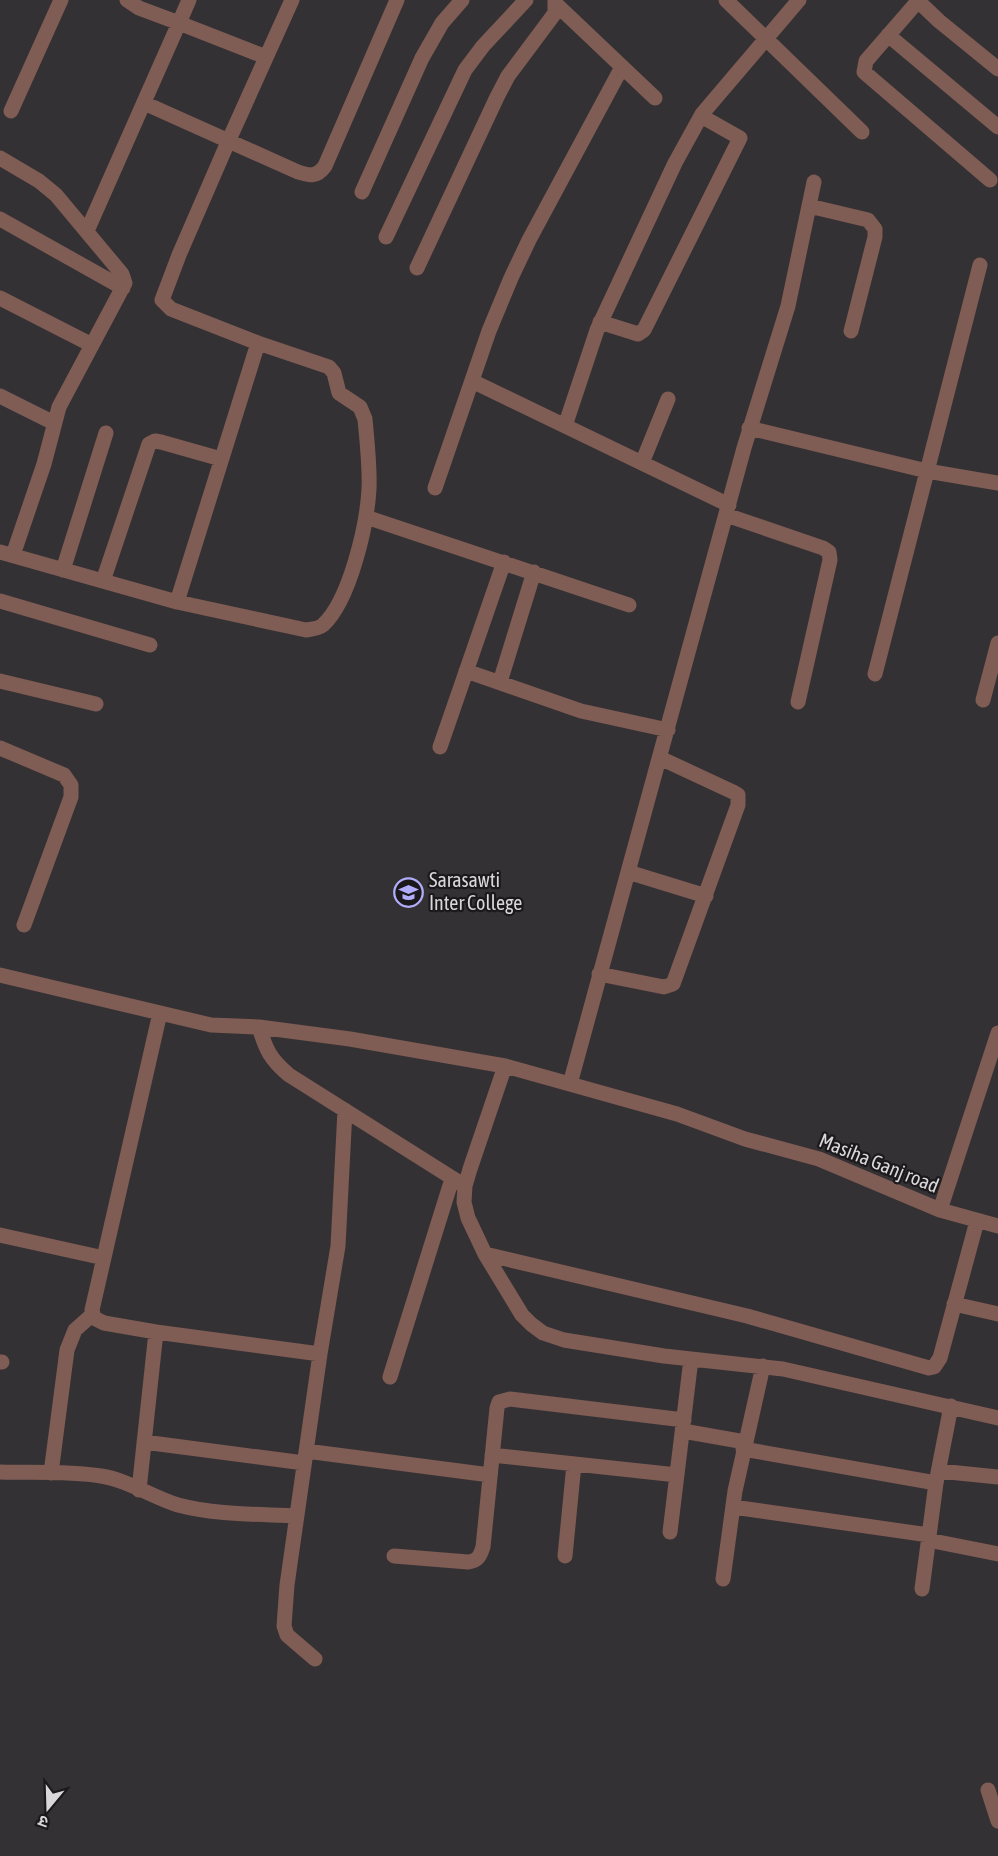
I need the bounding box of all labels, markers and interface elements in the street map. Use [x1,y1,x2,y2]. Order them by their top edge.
place label: Sarasawti Inter College [429,868,522,914]
school or university icon: Sarasawti Inter College [392,876,424,908]
street label: Masiha Ganj road [816,1128,942,1197]
north arrow [18,1778,78,1838]
text: उ [35,1812,50,1832]

